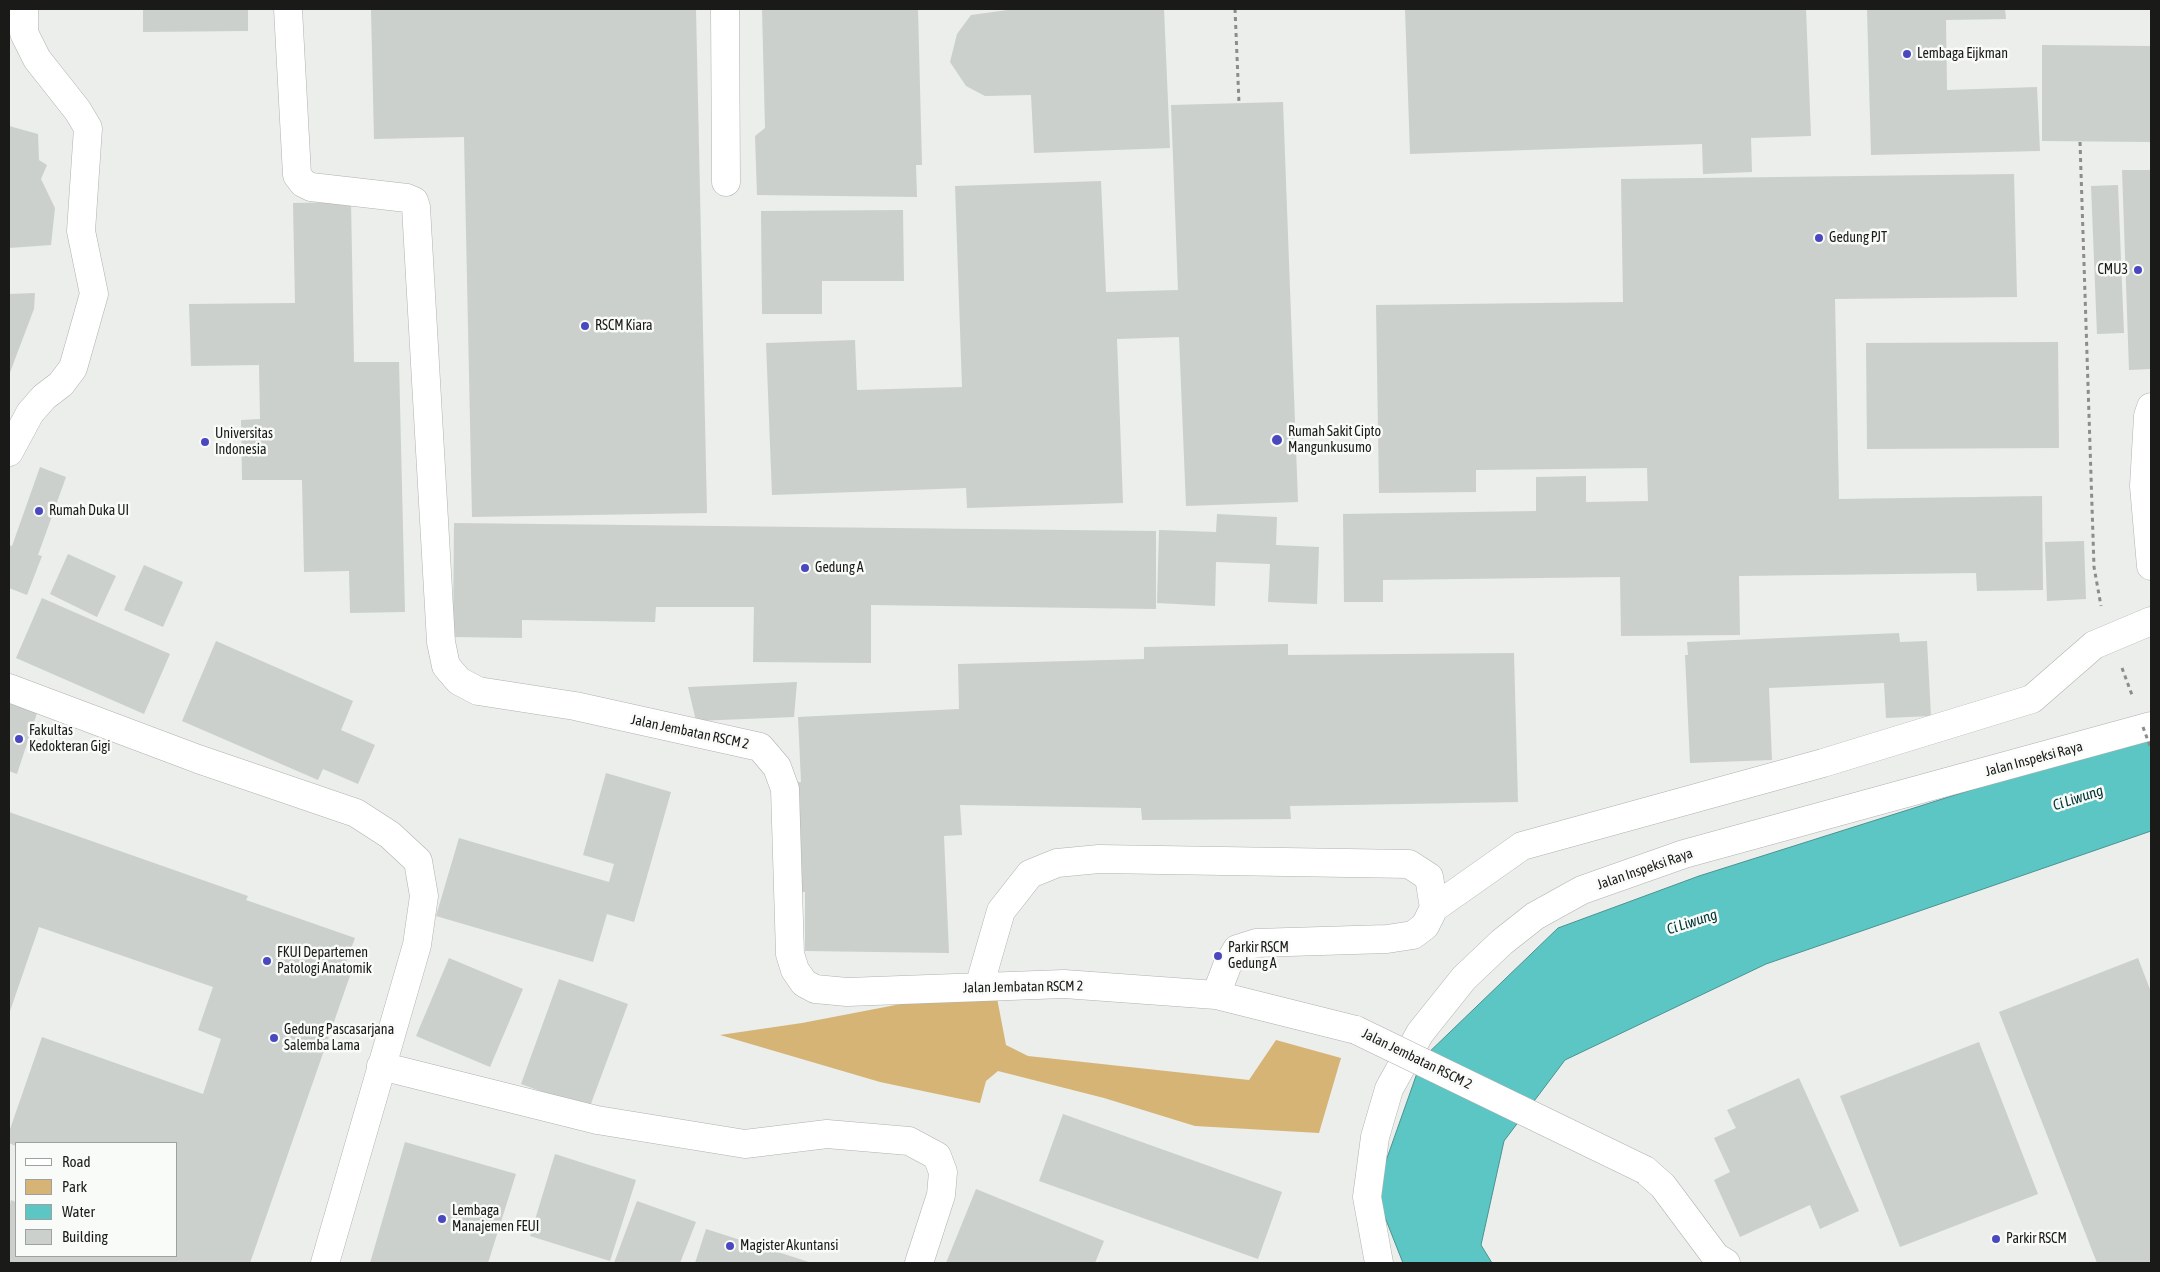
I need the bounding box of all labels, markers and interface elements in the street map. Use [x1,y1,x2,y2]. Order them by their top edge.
place label: Lembaga Eijkman [1917,46,2008,62]
marker: Lembaga Eijkman [1901,48,1913,60]
place label: Gedung PJT [1829,230,1887,246]
marker: Gedung PJT [1813,232,1825,244]
place label: CMU3 [2097,262,2128,278]
marker: CMU3 [2132,264,2144,276]
place label: RSCM Kiara [595,318,652,334]
marker: RSCM Kiara [579,320,591,332]
place label: Rumah Sakit Cipto Mangunkusumo [1288,424,1381,457]
place label: Universitas Indonesia [215,426,273,458]
marker: Rumah Sakit Cipto Mangunkusumo [1270,433,1284,447]
marker: Universitas Indonesia [199,436,211,448]
place label: Rumah Duka UI [49,503,129,519]
marker: Rumah Duka UI [33,505,45,517]
place label: Gedung A [815,560,864,576]
marker: Gedung A [799,562,811,574]
street label: Jalan Jembatan RSCM 2 [629,711,751,753]
place label: Fakultas Kedokteran Gigi [29,723,110,756]
marker: Fakultas Kedokteran Gigi [13,733,25,745]
street label: Jalan Inspeksi Raya [1983,738,2085,780]
water label: Ci Liwung [2050,781,2106,815]
street label: Jalan Inspeksi Raya [1595,845,1695,893]
water label: Ci Liwung [1664,905,1720,939]
place label: Parkir RSCM Gedung A [1228,940,1289,972]
place label: FKUI Departemen Patologi Anatomik [277,945,372,978]
marker: Parkir RSCM Gedung A [1212,950,1224,962]
marker: FKUI Departemen Patologi Anatomik [261,955,273,967]
street label: Jalan Jembatan RSCM 2 [963,978,1083,996]
place label: Gedung Pascasarjana Salemba Lama [284,1022,394,1054]
street label: Jalan Jembatan RSCM 2 [1359,1025,1475,1093]
marker: Gedung Pascasarjana Salemba Lama [268,1032,280,1044]
legend [15,1142,178,1257]
text: Road [62,1153,91,1170]
text: Park [62,1178,87,1195]
text: Water [62,1203,95,1220]
place label: Lembaga Manajemen FEUI [452,1203,539,1236]
marker: Lembaga Manajemen FEUI [436,1213,448,1225]
text: Building [62,1228,108,1245]
place label: Parkir RSCM [2006,1231,2067,1247]
marker: Parkir RSCM [1990,1233,2002,1245]
place label: Magister Akuntansi [740,1238,838,1254]
marker: Magister Akuntansi [724,1240,736,1252]

